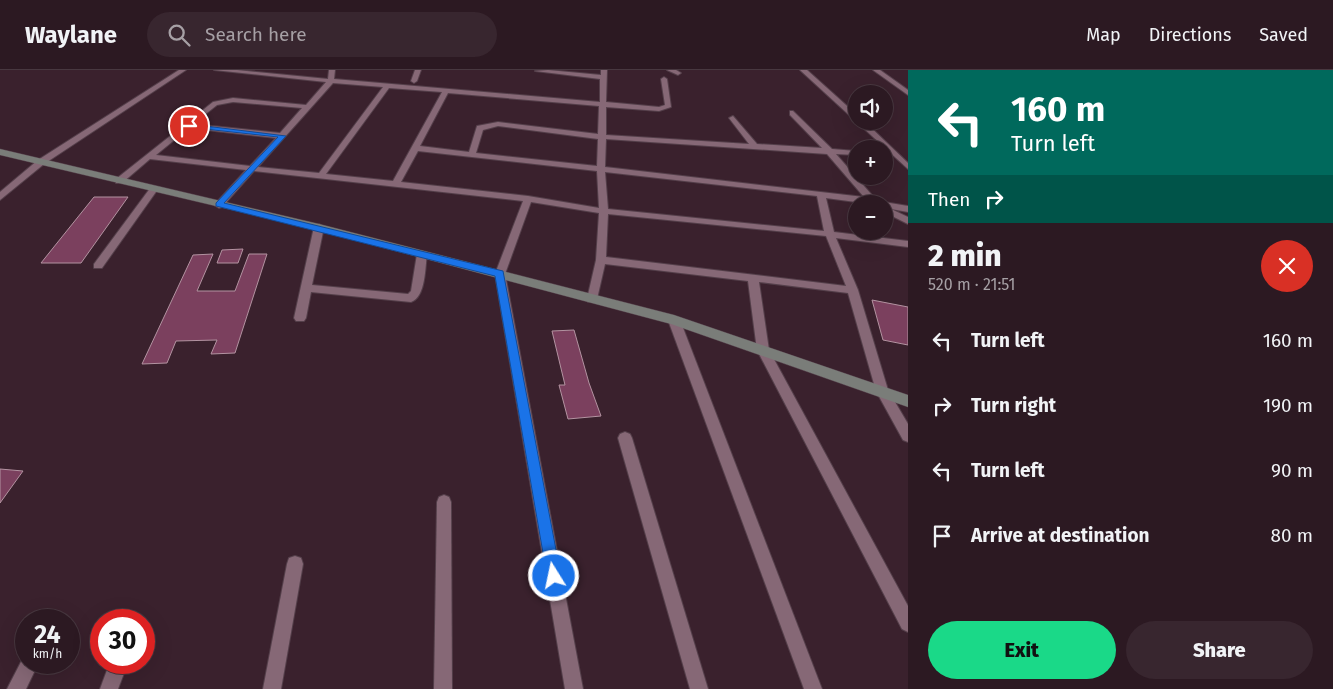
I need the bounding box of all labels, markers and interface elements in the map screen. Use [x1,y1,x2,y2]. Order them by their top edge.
search box [147,12,497,57]
text: Waylane [25,21,117,49]
icon: search [165,21,193,49]
text: Search here [205,23,307,46]
text: Map [1086,24,1121,46]
text: Directions [1149,24,1231,46]
text: Saved [1259,24,1308,46]
map controls [848,85,893,240]
button: sound [848,85,893,130]
text: 160 m [1011,88,1105,130]
icon: left [928,90,993,155]
pin [168,105,210,147]
icon: arrive [175,112,203,140]
text: Turn left [1011,130,1095,157]
button: + [848,140,893,185]
icon: right [980,185,1008,213]
text: Then [928,188,970,211]
button: − [848,195,893,240]
text: 2 min [928,238,1001,274]
button: close [1261,240,1313,292]
text: 520 m · 21:51 [928,275,1015,294]
icon: left [928,327,956,355]
text: Turn left [971,329,1045,352]
text: 160 m [1263,329,1313,352]
icon: right [928,392,956,420]
text: Turn right [971,394,1056,417]
text: 190 m [1263,394,1313,417]
icon: left [928,457,956,485]
text: Turn left [971,459,1045,482]
text: 90 m [1271,459,1313,482]
icon: arrive [928,522,956,550]
text: Arrive at destination [971,524,1150,547]
text: 80 m [1271,524,1313,547]
position arrow [527,549,579,601]
speed limit sign: 30 [90,609,155,674]
text: 24 [34,620,61,650]
button: Exit [928,621,1116,679]
button: Share [1126,621,1313,679]
text: km/h [33,647,62,661]

